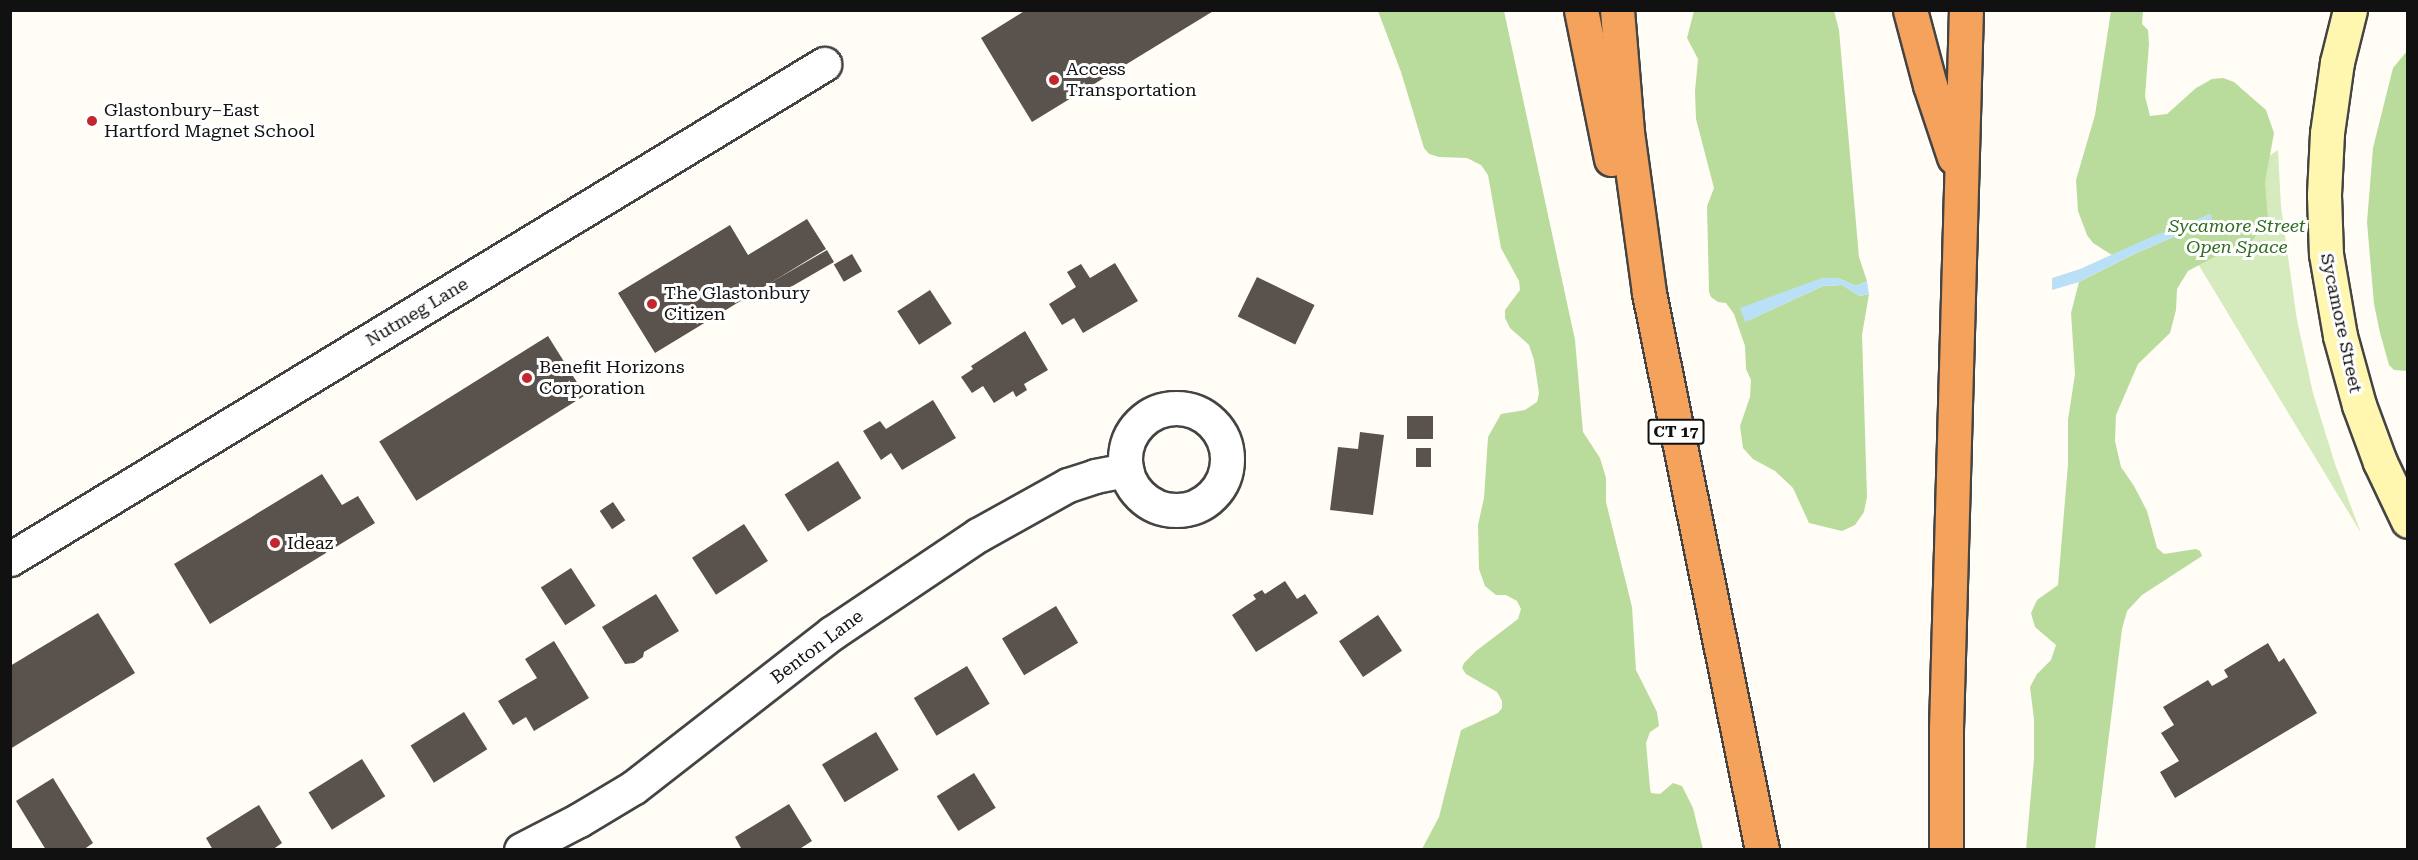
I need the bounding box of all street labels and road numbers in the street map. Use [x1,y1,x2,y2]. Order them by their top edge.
street label: Sycamore Street [2316,251,2366,395]
street label: Nutmeg Lane [362,273,472,351]
road number: CT 17 [1648,419,1704,445]
street label: Benton Lane [767,605,867,689]

